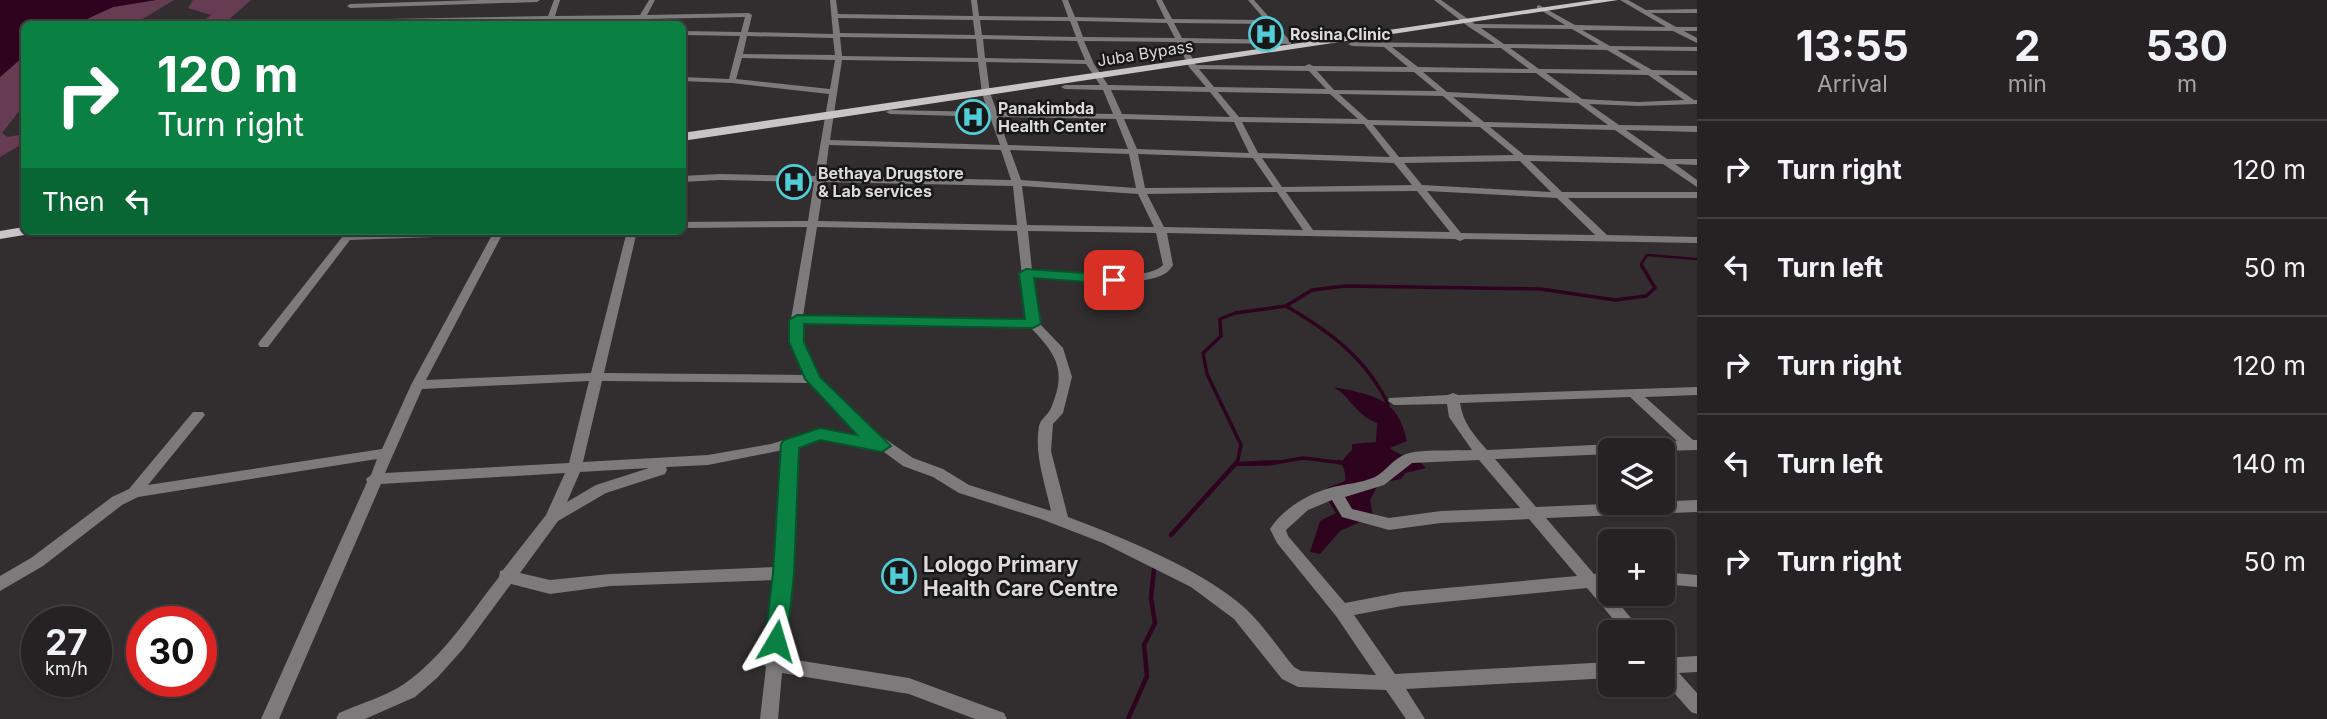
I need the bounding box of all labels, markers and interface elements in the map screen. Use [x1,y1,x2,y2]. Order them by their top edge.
hospital icon: Rosina Clinic [1247,15,1285,53]
text: 13:55 [1796,20,1909,71]
text: 2 [2014,20,2041,71]
text: 530 [2146,20,2228,71]
place label: Rosina Clinic [1290,24,1391,44]
street label: Juba Bypass [1095,36,1195,70]
text: 120 m [157,45,298,104]
icon: right [42,49,133,140]
text: Arrival [1817,70,1888,98]
text: min [2008,70,2047,98]
text: m [2177,70,2197,98]
hospital icon: Panakimbda Health Center [954,98,992,136]
place label: Panakimbda Health Center [998,98,1107,136]
text: Turn right [157,105,304,144]
icon: right [1718,150,1756,188]
text: Turn right [1777,154,1902,185]
text: 120 m [2233,154,2306,185]
hospital icon: Bethaya Drugstore & Lab services [775,163,813,201]
place label: Bethaya Drugstore & Lab services [818,163,964,201]
icon: left [119,182,157,220]
text: Then [42,186,105,217]
icon: left [1718,248,1756,286]
pin [1084,250,1144,310]
text: Turn left [1777,252,1883,283]
text: 50 m [2244,252,2306,283]
icon: arrive [1095,261,1133,299]
icon: right [1718,346,1756,384]
text: Turn right [1777,350,1902,381]
text: 120 m [2233,350,2306,381]
map controls [1598,438,1675,697]
button: layers [1598,438,1675,515]
icon: left [1718,444,1756,482]
text: Turn left [1777,448,1883,479]
text: 140 m [2232,448,2306,479]
button: + [1598,529,1675,606]
icon: right [1718,542,1756,580]
text: Turn right [1777,546,1902,577]
text: 50 m [2244,546,2306,577]
place label: Lologo Primary Health Care Centre [923,552,1118,601]
hospital icon: Lologo Primary Health Care Centre [880,557,918,595]
position arrow [739,604,813,678]
speed limit sign: 30 [126,606,217,697]
button: − [1598,620,1675,697]
text: 27 [45,621,88,663]
text: km/h [45,658,88,679]

